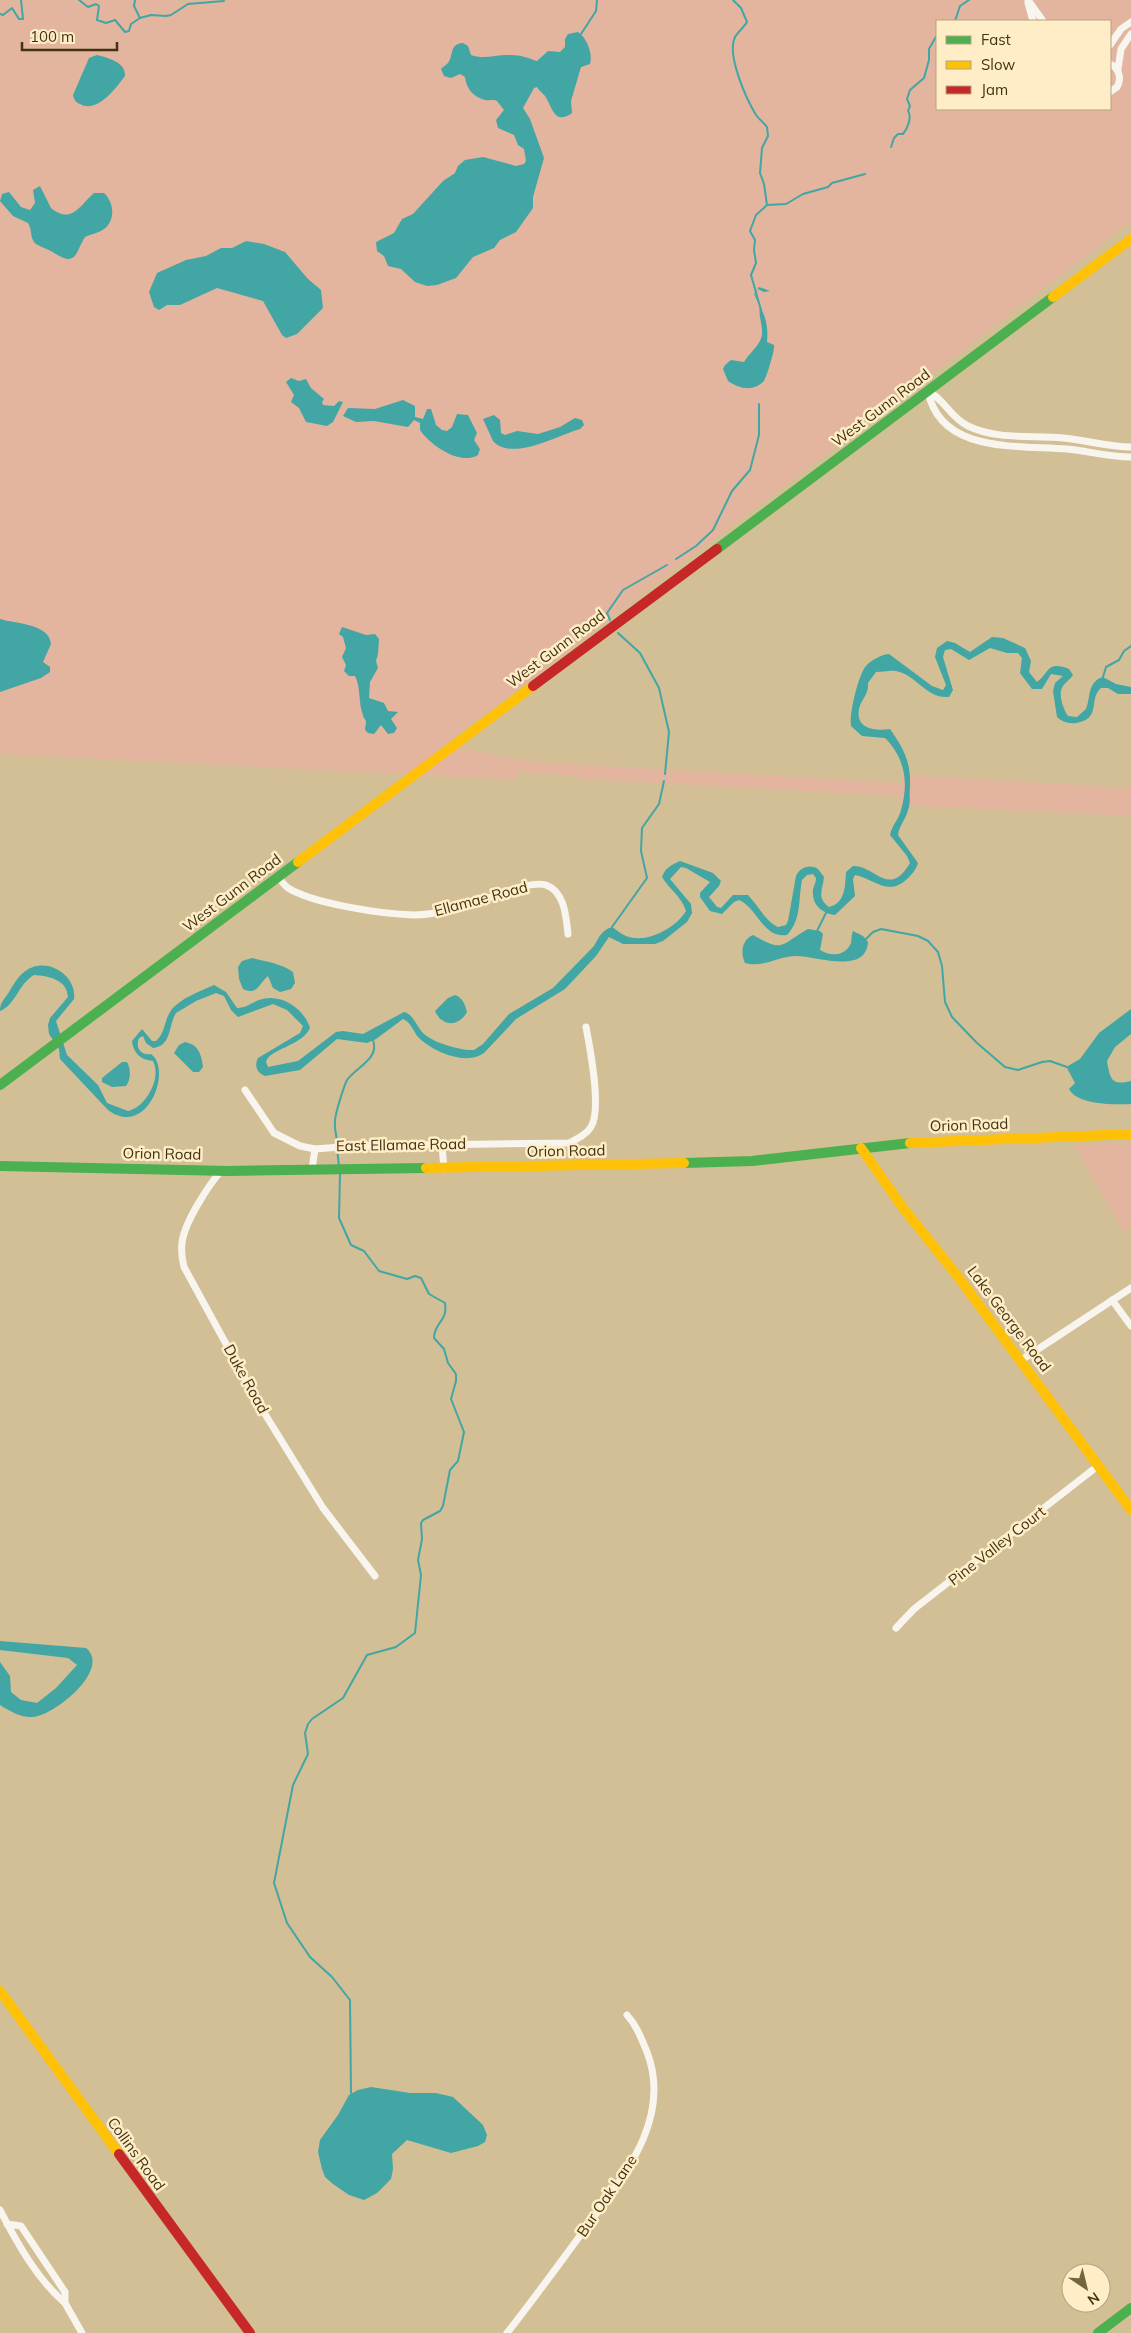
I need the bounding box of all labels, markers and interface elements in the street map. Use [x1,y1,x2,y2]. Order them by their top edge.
scale bar [22,20,118,52]
legend [936,20,1111,110]
text: 100 m [30,27,74,46]
text: Fast [981,30,1011,49]
text: Slow [981,55,1015,74]
text: Jam [981,80,1008,99]
street label: West Gunn Road [828,364,934,451]
street label: West Gunn Road [503,605,609,692]
street label: West Gunn Road [179,849,285,936]
street label: Ellamae Road [432,877,530,920]
street label: Orion Road [929,1114,1009,1135]
street label: East Ellamae Road [336,1134,466,1155]
street label: Orion Road [527,1140,605,1161]
street label: Orion Road [123,1143,201,1164]
street label: Lake George Road [963,1262,1055,1375]
street label: Duke Road [220,1341,273,1417]
street label: Pine Valley Court [944,1502,1049,1589]
street label: Collins Road [103,2113,169,2194]
street label: Bur Oak Lane [572,2151,641,2240]
north arrow [1061,2263,1111,2313]
text: N [1084,2288,1103,2309]

